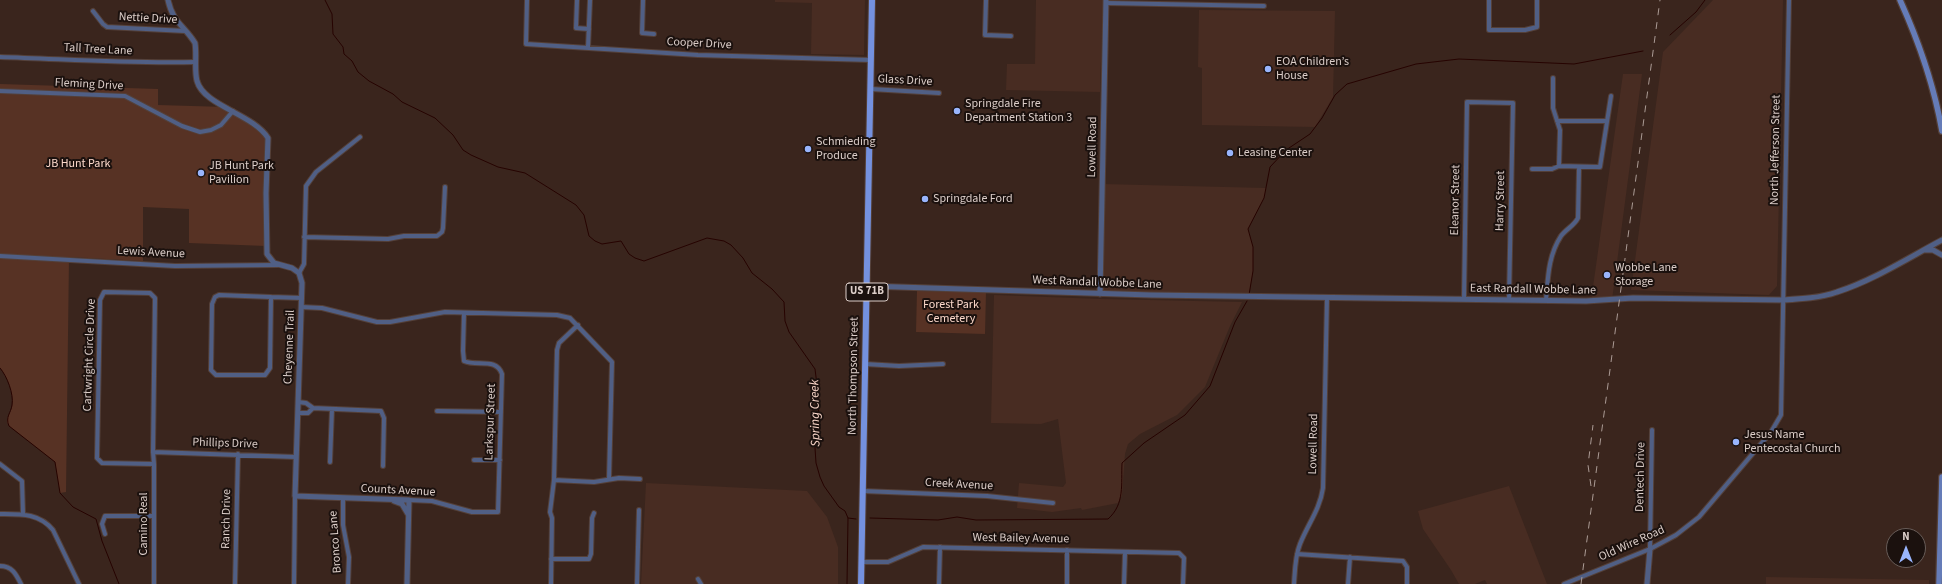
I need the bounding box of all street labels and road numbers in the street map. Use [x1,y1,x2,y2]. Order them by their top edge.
street label: Nettie Drive [118,10,178,28]
street label: Cooper Drive [666,35,732,53]
street label: Tall Tree Lane [63,41,133,59]
street label: Glass Drive [877,72,933,90]
street label: Fleming Drive [54,76,124,94]
street label: North Jefferson Street [1768,95,1784,205]
street label: Lowell Road [1085,116,1101,178]
street label: Eleanor Street [1448,164,1464,236]
street label: Harry Street [1493,171,1509,231]
street label: Lewis Avenue [117,244,185,262]
street label: West Randall Wobbe Lane [1032,274,1162,292]
street label: East Randall Wobbe Lane [1470,282,1596,298]
road number: US 71B [846,283,888,301]
street label: Cartwright Circle Drive [81,298,99,412]
street label: Cheyenne Trail [282,310,298,384]
street label: North Thompson Street [846,317,862,435]
street label: Larkspur Street [482,383,500,461]
street label: Lowell Road [1306,413,1322,475]
street label: Phillips Drive [192,436,258,452]
street label: Dentech Drive [1633,442,1649,512]
street label: Creek Avenue [925,476,993,494]
street label: Counts Avenue [360,482,436,500]
street label: Ranch Drive [219,489,235,549]
street label: Camino Real [137,493,151,555]
street label: Bronco Lane [327,510,345,574]
street label: Old Wire Road [1597,523,1667,565]
street label: West Bailey Avenue [973,531,1069,547]

